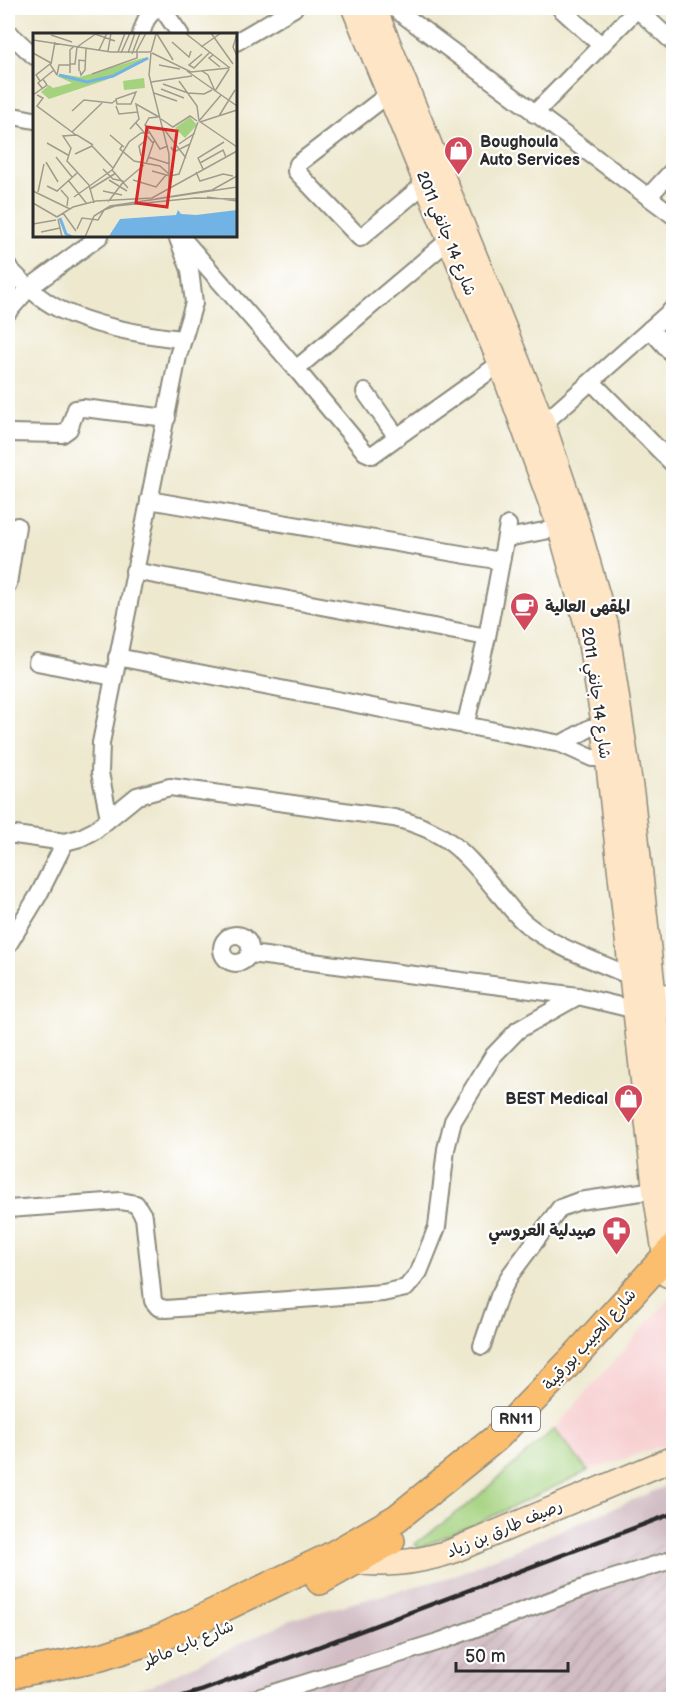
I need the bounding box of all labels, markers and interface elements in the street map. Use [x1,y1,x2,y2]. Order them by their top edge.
inset map [33,33,237,237]
place label: Boughoula Auto Services [479,133,580,170]
shop icon: Boughoula Auto Services [443,134,475,176]
street label: شارع 14 جانفي 2011 [408,168,479,300]
cafe icon: المقهى العالية [508,590,540,632]
place label: المقهى العالية [545,598,630,617]
street label: شارع 14 جانفي 2011 [573,626,614,761]
shop icon: BEST Medical [613,1082,645,1124]
place label: BEST Medical [505,1090,608,1109]
pharmacy icon: صيدلية العروسي [601,1214,633,1256]
place label: صيدلية العروسي [489,1222,596,1245]
street label: شارع الحبيب بورقيبة [540,1286,641,1395]
road number: RN11 [492,1407,540,1431]
street label: رصيف طارق بن زياد [444,1496,565,1562]
street label: شارع باب ماطر [138,1617,237,1674]
scale bar [456,1635,568,1673]
text: 50 m [465,1646,506,1667]

